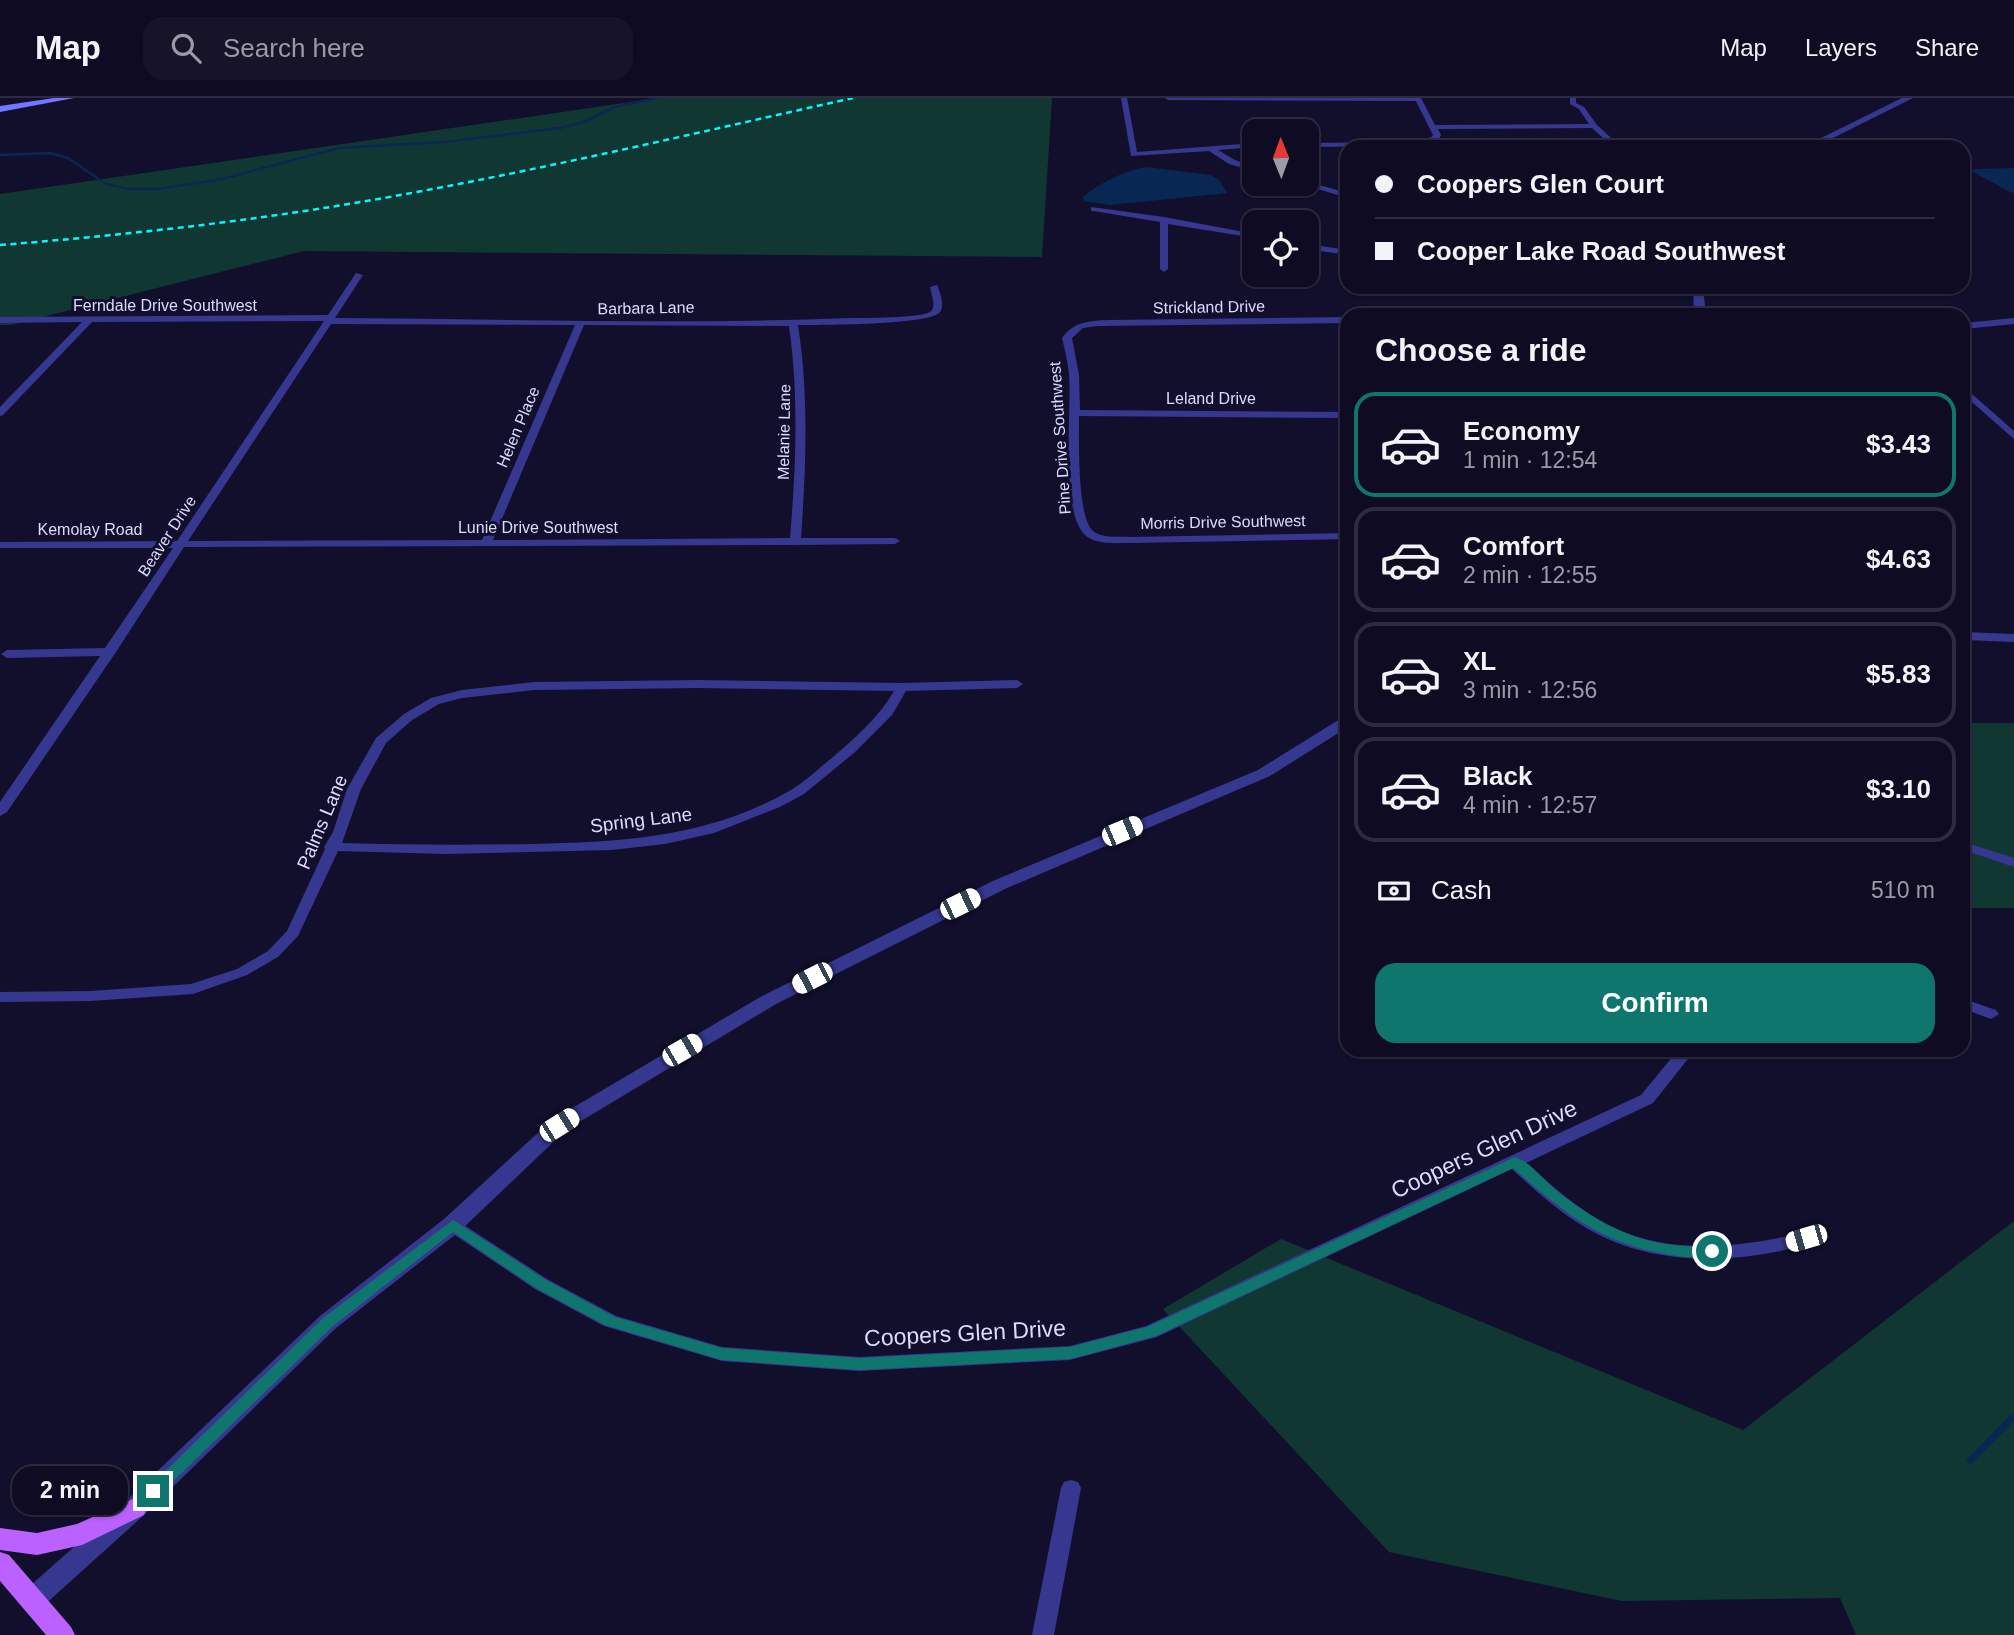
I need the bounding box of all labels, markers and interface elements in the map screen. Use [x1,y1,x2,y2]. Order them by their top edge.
search box [143,17,633,80]
text: Map [35,29,101,66]
icon: search [167,29,205,67]
text: Search here [223,33,365,63]
text: Map [1720,34,1767,61]
text: Layers [1805,34,1877,61]
text: Share [1915,34,1979,61]
north arrow [1242,119,1320,196]
map controls [1242,119,1319,287]
text: Coopers Glen Court [1417,169,1664,199]
button: locate [1242,210,1319,287]
text: Cooper Lake Road Southwest [1417,236,1785,266]
street label: Ferndale Drive Southwest [73,297,258,314]
street label: Strickland Drive [1153,298,1265,316]
street label: Barbara Lane [597,299,695,317]
text: Choose a ride [1375,332,1587,368]
street label: Pine Drive Southwest [1046,361,1074,515]
street label: Helen Place [493,384,543,470]
street label: Melanie Lane [775,384,793,480]
street label: Leland Drive [1166,390,1256,407]
icon: car [1379,413,1442,476]
text: Economy [1463,416,1580,446]
text: $3.43 [1866,429,1931,459]
text: 1 min · 12:54 [1463,447,1597,473]
street label: Beaver Drive [135,493,199,579]
street label: Morris Drive Southwest [1140,512,1306,532]
street label: Lunie Drive Southwest [458,519,619,536]
street label: Kemolay Road [38,521,142,538]
icon: car [1379,528,1442,591]
text: Comfort [1463,531,1564,561]
text: $4.63 [1866,544,1931,574]
text: 2 min · 12:55 [1463,562,1597,588]
icon: car [1379,643,1442,706]
text: XL [1463,646,1496,676]
text: $5.83 [1866,659,1931,689]
text: 3 min · 12:56 [1463,677,1597,703]
icon: car [1379,758,1442,821]
text: Black [1463,761,1532,791]
street label: Palms Lane [293,772,351,872]
text: $3.10 [1866,774,1931,804]
text: 4 min · 12:57 [1463,792,1597,818]
street label: Spring Lane [589,803,693,837]
car [1099,813,1146,849]
icon: cash [1375,872,1413,910]
text: Cash [1431,875,1492,905]
text: 510 m [1871,877,1935,903]
car [937,885,984,923]
car [789,959,836,997]
button: Confirm [1375,963,1935,1043]
car [659,1030,706,1070]
street label: Coopers Glen Drive [1387,1095,1581,1203]
car [536,1105,583,1145]
car [1783,1222,1830,1254]
route start [1696,1235,1728,1267]
street label: Coopers Glen Drive [863,1315,1067,1351]
callout: 2 min [13,1466,128,1516]
route end [137,1475,169,1507]
text: 2 min [40,1477,100,1503]

